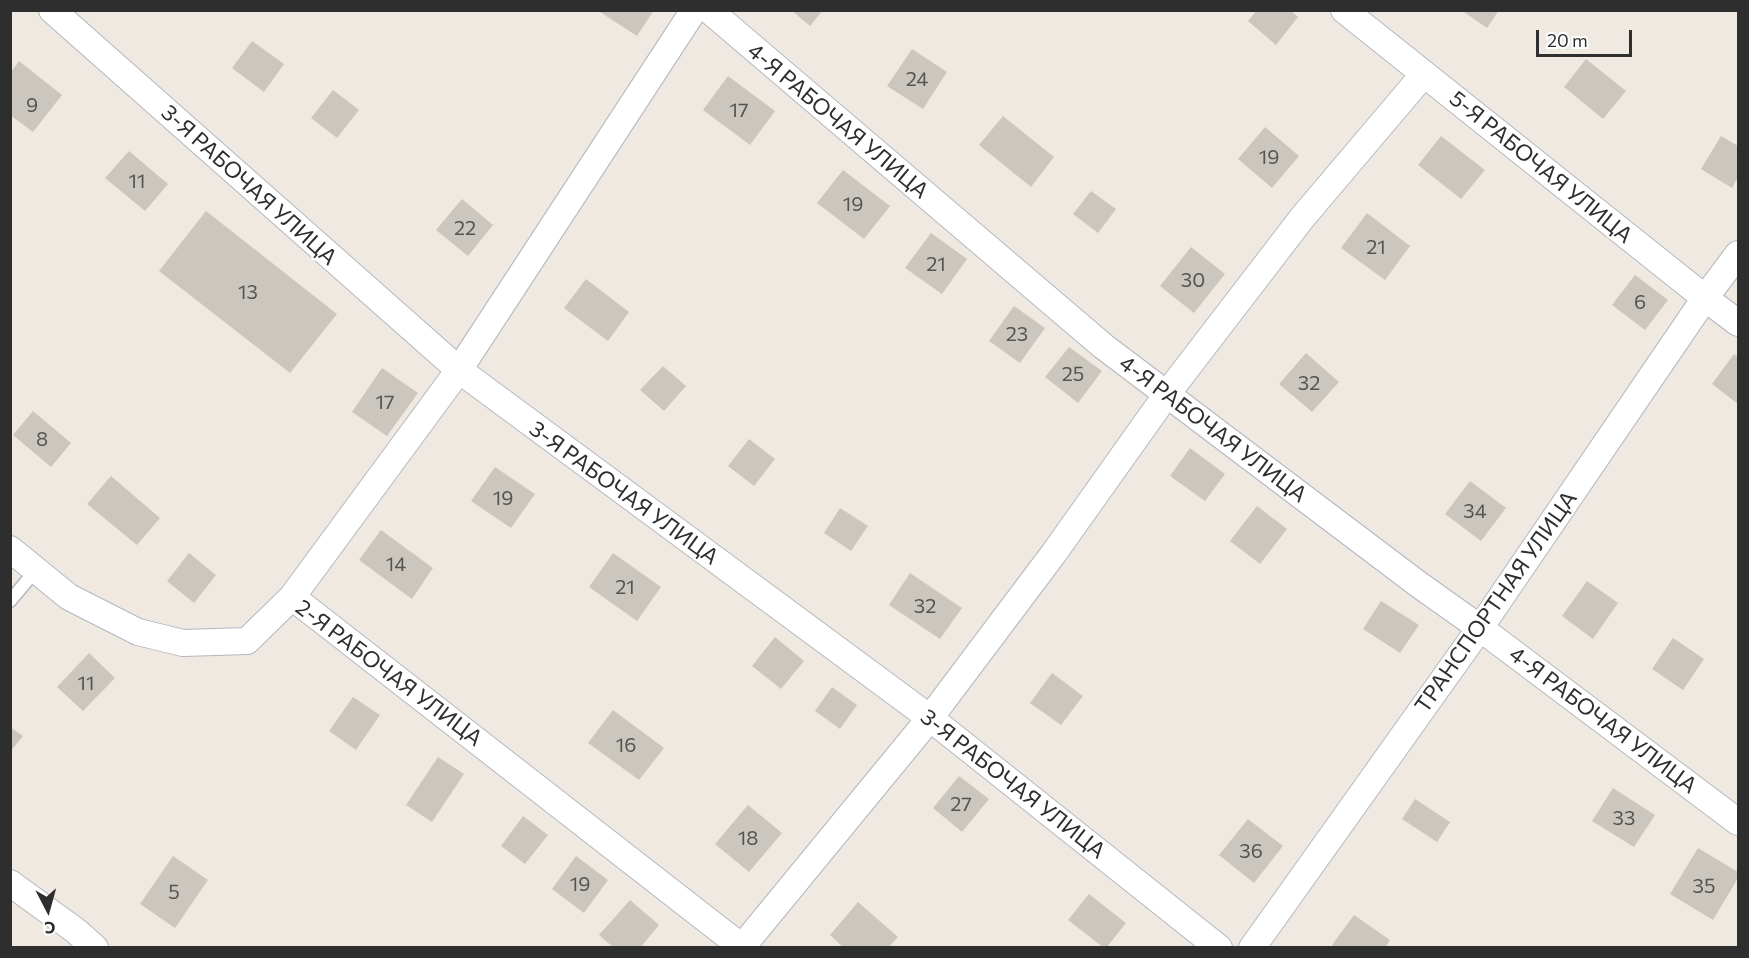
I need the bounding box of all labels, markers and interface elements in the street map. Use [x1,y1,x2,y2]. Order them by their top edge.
scale bar [1539,18,1635,56]
text: 20 m [1547,29,1588,51]
street label: 4-Я РАБОЧАЯ УЛИЦА [742,38,934,204]
house number: 24 [906,67,928,91]
street label: 5-Я РАБОЧАЯ УЛИЦА [1444,85,1638,249]
house number: 9 [26,93,38,117]
house number: 17 [729,98,749,122]
street label: 3-Я РАБОЧАЯ УЛИЦА [156,99,342,271]
house number: 19 [1259,145,1279,169]
house number: 11 [128,169,146,193]
house number: 19 [843,192,863,216]
house number: 22 [454,216,476,240]
house number: 21 [1366,235,1386,259]
house number: 21 [926,252,946,276]
house number: 30 [1181,268,1205,292]
house number: 13 [238,280,258,304]
house number: 6 [1634,290,1646,314]
house number: 23 [1006,322,1028,346]
street label: 4-Я РАБОЧАЯ УЛИЦА [1114,350,1312,508]
house number: 25 [1062,362,1084,386]
house number: 32 [1298,371,1320,395]
house number: 17 [375,390,395,414]
street label: 3-Я РАБОЧАЯ УЛИЦА [524,416,724,570]
house number: 8 [36,427,48,451]
house number: 19 [493,486,513,510]
street label: ТРАНСПОРТНАЯ УЛИЦА [1409,486,1583,718]
house number: 34 [1463,499,1487,523]
house number: 14 [386,552,406,576]
house number: 21 [615,575,635,599]
street label: 2-Я РАБОЧАЯ УЛИЦА [290,594,488,752]
house number: 32 [914,594,936,618]
street label: 4-Я РАБОЧАЯ УЛИЦА [1504,641,1702,799]
house number: 11 [77,671,95,695]
street label: 3-Я РАБОЧАЯ УЛИЦА [915,704,1111,864]
house number: 16 [616,733,636,757]
house number: 27 [950,792,972,816]
house number: 33 [1613,806,1635,830]
house number: 18 [738,826,758,850]
house number: 36 [1239,839,1263,863]
house number: 19 [570,872,590,896]
house number: 35 [1693,874,1715,898]
north arrow [18,880,78,940]
house number: 5 [168,880,180,904]
text: С [44,918,56,938]

